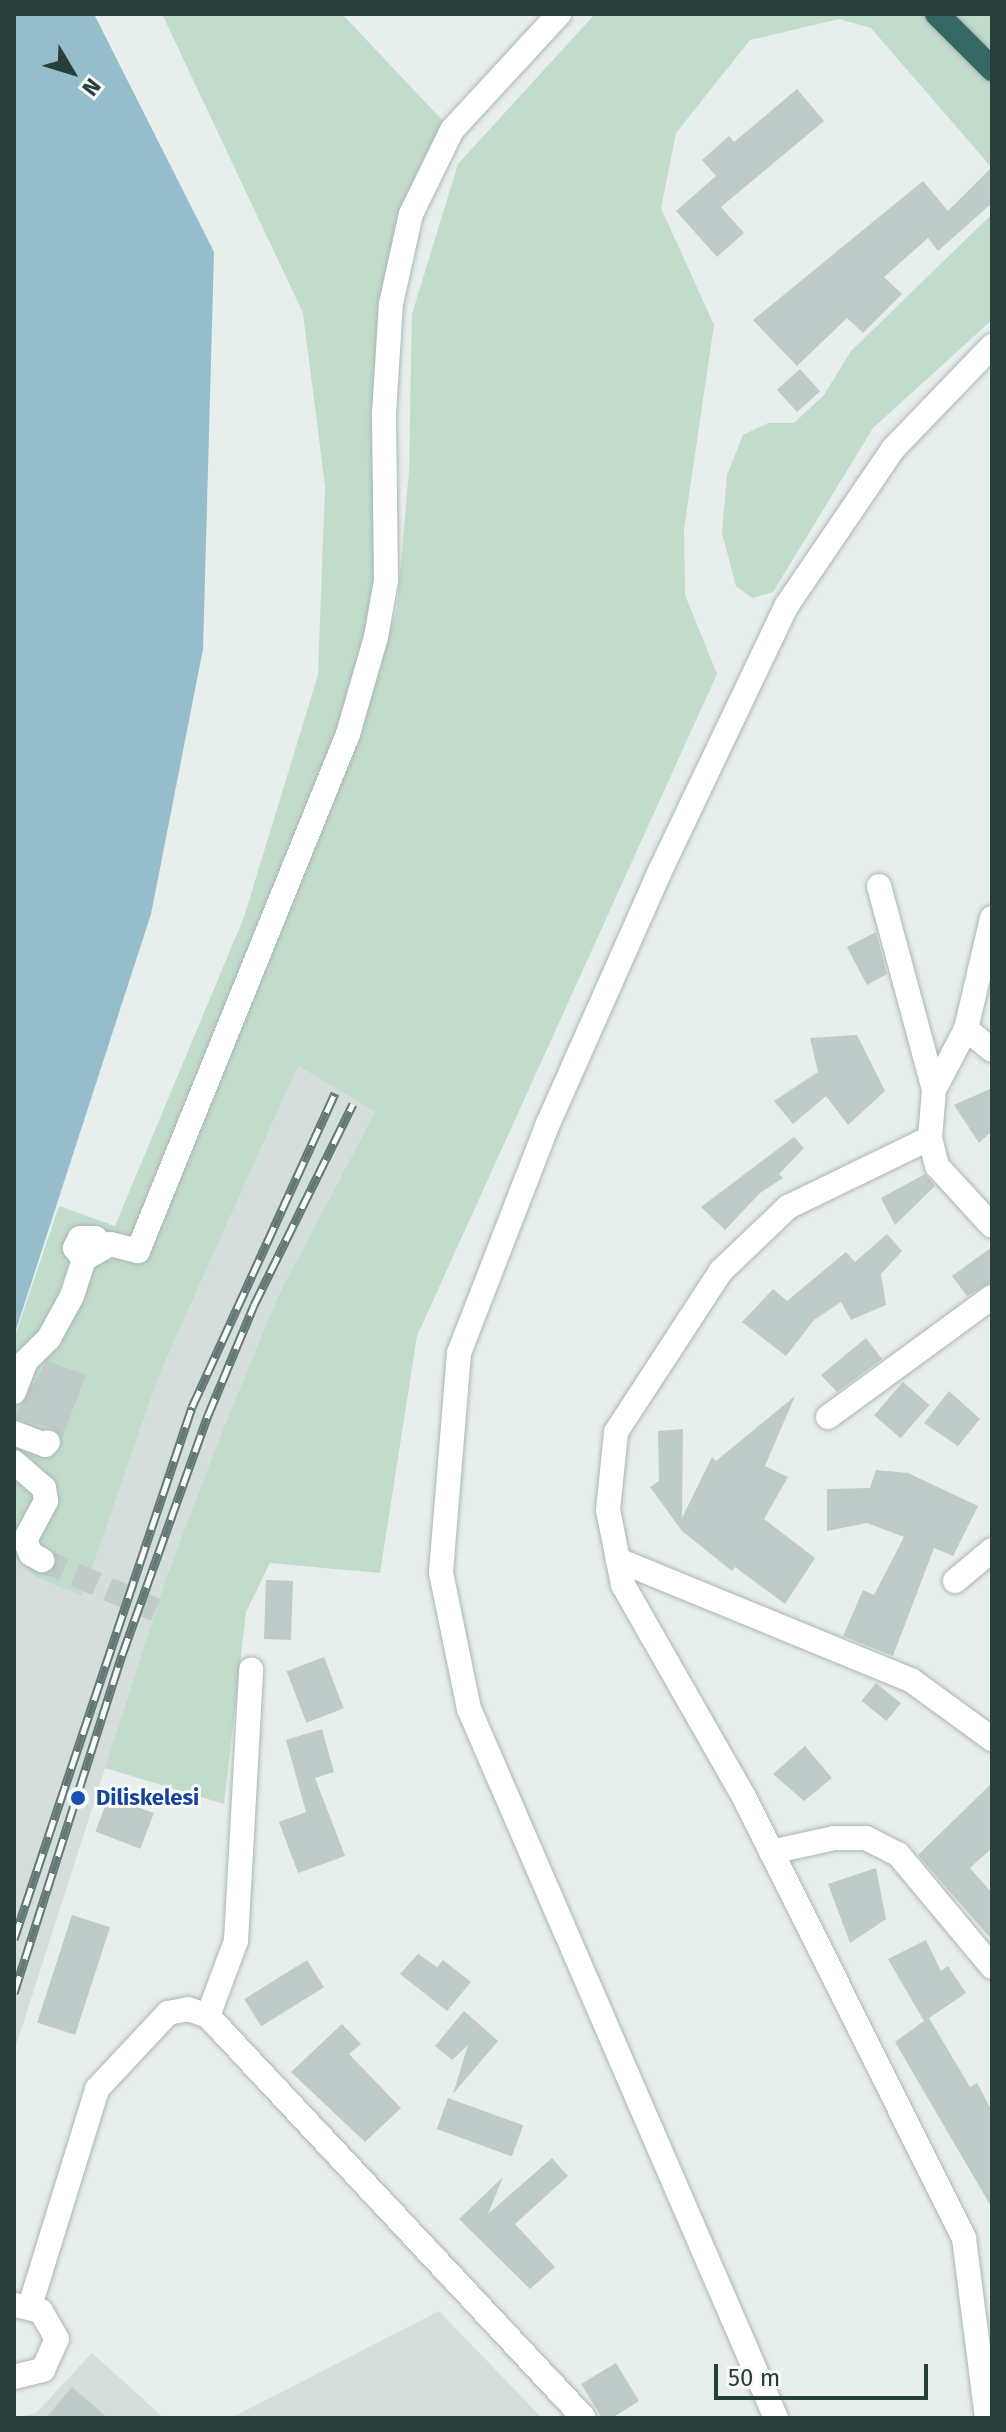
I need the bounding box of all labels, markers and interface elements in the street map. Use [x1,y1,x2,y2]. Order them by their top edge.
north arrow [32,32,112,112]
text: N [76,73,106,101]
place label: Diliskelesi [96,1785,199,1811]
marker: Diliskelesi [67,1787,89,1809]
scale bar [718,2348,932,2398]
text: 50 m [728,2364,780,2392]

